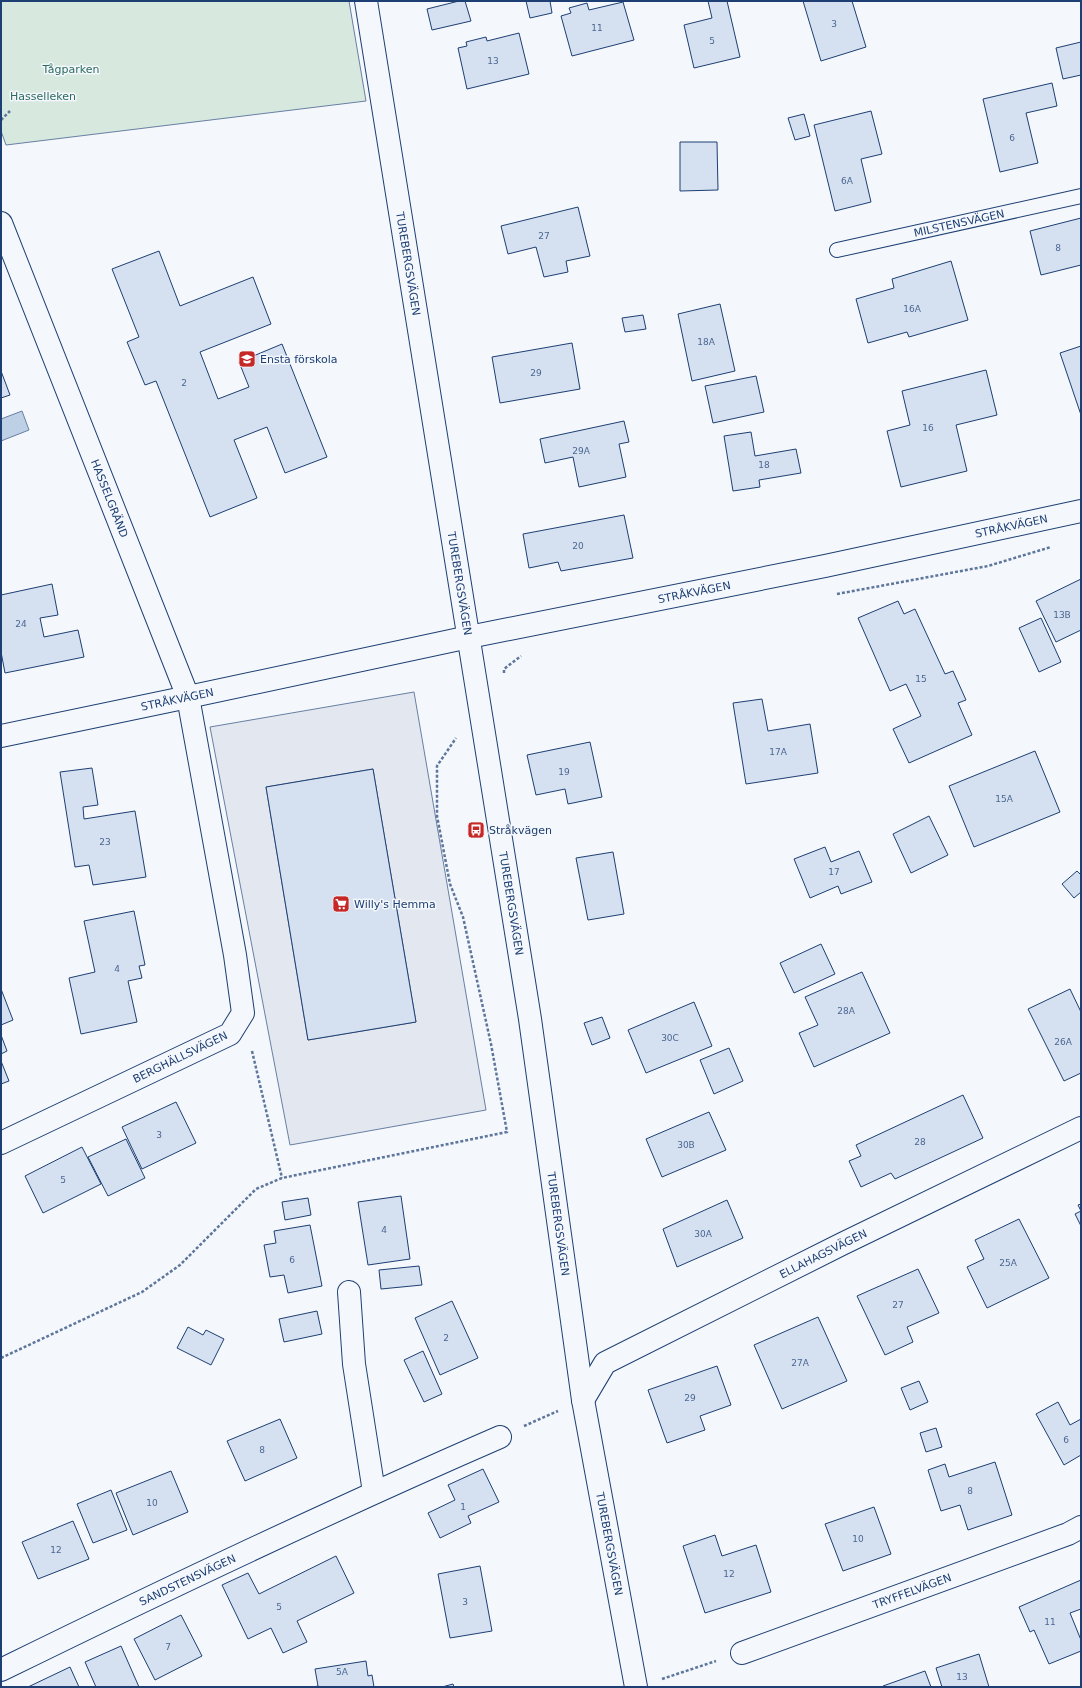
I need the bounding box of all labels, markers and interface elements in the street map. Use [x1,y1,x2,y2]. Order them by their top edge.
house number: 3 [831,19,837,29]
house number: 11 [591,23,603,33]
house number: 5 [709,36,715,46]
house number: 13 [487,56,499,66]
park label: Tågparken [41,63,100,76]
park label: Hasselleken [10,90,76,103]
house number: 6 [1009,133,1015,143]
house number: 6A [841,176,854,186]
street label: MILSTENSVÄGEN [913,207,1006,240]
street label: TUREBERGSVÄGEN [393,210,423,317]
house number: 27 [538,231,550,241]
house number: 8 [1055,243,1061,253]
house number: 16A [903,304,922,314]
house number: 18A [697,337,716,347]
school or university icon: Ensta förskola [237,349,257,369]
place label: Ensta förskola [260,353,338,366]
house number: 29 [530,368,542,378]
house number: 2 [181,378,187,388]
house number: 16 [922,423,934,433]
house number: 29A [572,446,591,456]
street label: HASSELGRÄND [88,458,130,539]
house number: 18 [758,460,770,470]
street label: STRÅKVÄGEN [974,512,1049,541]
street label: TUREBERGSVÄGEN [444,530,474,636]
house number: 20 [572,541,584,551]
street label: STRÅKVÄGEN [657,579,732,606]
house number: 13B [1053,610,1071,620]
house number: 24 [15,619,27,629]
house number: 15 [915,674,927,684]
street label: STRÅKVÄGEN [140,686,215,714]
house number: 17A [769,747,788,757]
house number: 19 [558,767,570,777]
house number: 15A [995,794,1014,804]
bus stop icon: Stråkvägen [466,820,486,840]
place label: Stråkvägen [489,824,552,837]
house number: 23 [99,837,111,847]
street label: TUREBERGSVÄGEN [496,850,526,956]
house number: 17 [828,867,840,877]
supermarket icon: Willy's Hemma [331,894,351,914]
place label: Willy's Hemma [354,898,436,911]
house number: 4 [114,964,120,974]
house number: 28A [837,1006,856,1016]
street label: BERGHÄLLSVÄGEN [131,1029,230,1086]
house number: 30C [661,1033,679,1043]
house number: 26A [1054,1037,1073,1047]
house number: 3 [156,1130,162,1140]
house number: 28 [914,1137,926,1147]
house number: 30B [677,1140,695,1150]
street label: TUREBERGSVÄGEN [544,1170,572,1277]
house number: 5 [60,1175,66,1185]
house number: 4 [381,1225,387,1235]
street label: ELLAHAGSVÄGEN [777,1227,869,1281]
house number: 30A [694,1229,713,1239]
house number: 6 [289,1255,295,1265]
house number: 25A [999,1258,1018,1268]
house number: 27 [892,1300,904,1310]
house number: 2 [443,1333,449,1343]
house number: 27A [791,1358,810,1368]
house number: 29 [684,1393,696,1403]
house number: 6 [1063,1435,1069,1445]
house number: 8 [259,1445,265,1455]
house number: 8 [967,1486,973,1496]
street label: TUREBERGSVÄGEN [593,1490,625,1597]
house number: 10 [146,1498,158,1508]
house number: 1 [460,1502,466,1512]
house number: 10 [852,1534,864,1544]
house number: 12 [50,1545,62,1555]
street label: SANDSTENSVÄGEN [137,1552,238,1609]
house number: 12 [723,1569,735,1579]
street label: TRYFFELVÄGEN [870,1571,953,1612]
house number: 3 [462,1597,468,1607]
house number: 5 [276,1602,282,1612]
house number: 11 [1044,1617,1056,1627]
house number: 7 [165,1642,171,1652]
house number: 5A [336,1667,349,1677]
house number: 13 [956,1672,968,1682]

